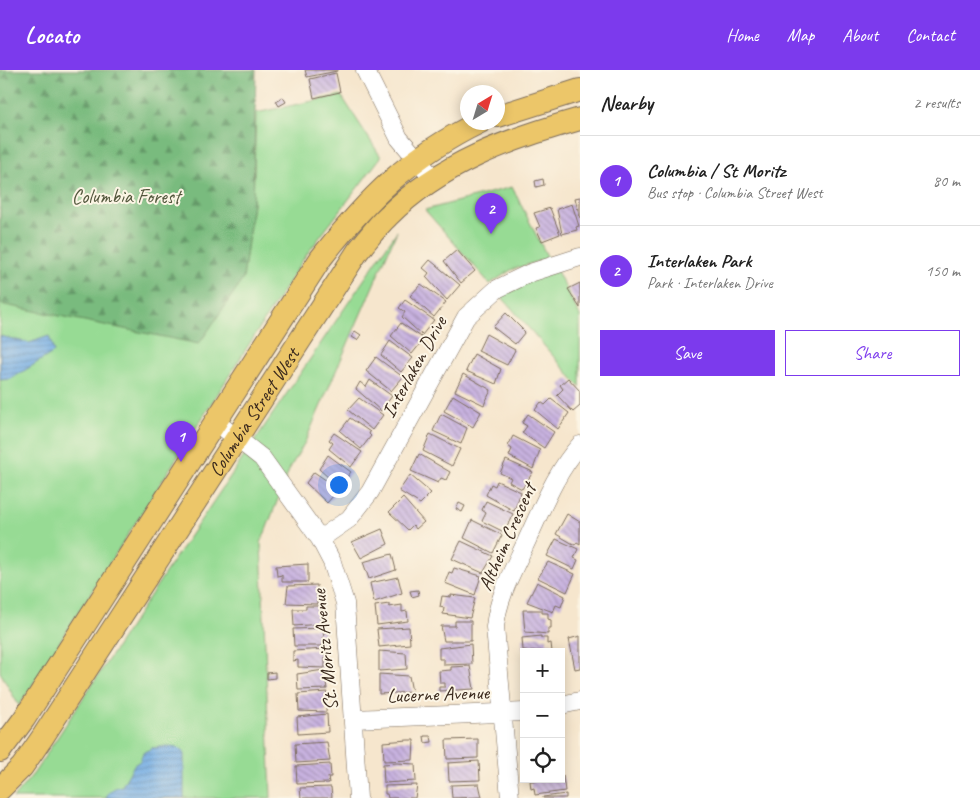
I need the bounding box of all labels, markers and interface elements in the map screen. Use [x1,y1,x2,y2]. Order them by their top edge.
text: Locato [25,20,79,50]
text: Home [726,24,759,46]
text: Map [787,24,814,46]
text: About [842,24,878,46]
text: Contact [906,24,955,46]
north arrow [460,85,505,130]
text: Nearby [600,90,653,116]
text: 2 results [913,93,960,113]
text: Columbia / St Moritz [647,159,785,183]
text: 1 [612,171,620,191]
text: 80 m [933,171,960,191]
text: Bus stop · Columbia Street West [647,183,823,203]
park label: Columbia Forest [72,184,184,209]
pin: 2 [475,193,507,234]
text: Interlaken Park [647,249,751,273]
text: 2 [612,261,620,281]
text: 150 m [926,261,960,281]
text: Park · Interlaken Drive [647,273,773,293]
street label: Interlaken Drive [376,311,453,422]
button: Save [600,330,775,376]
button: Share [785,330,960,376]
street label: Columbia Street West [203,341,306,481]
pin: 1 [165,421,197,462]
your location [326,472,352,498]
street label: Altheim Crescent [472,476,543,594]
street label: St. Moritz Avenue [306,587,344,712]
map controls [520,648,565,783]
button: + [520,648,565,693]
street label: Lucerne Avenue [386,680,491,708]
button: − [520,693,565,738]
button: locate [520,738,565,783]

